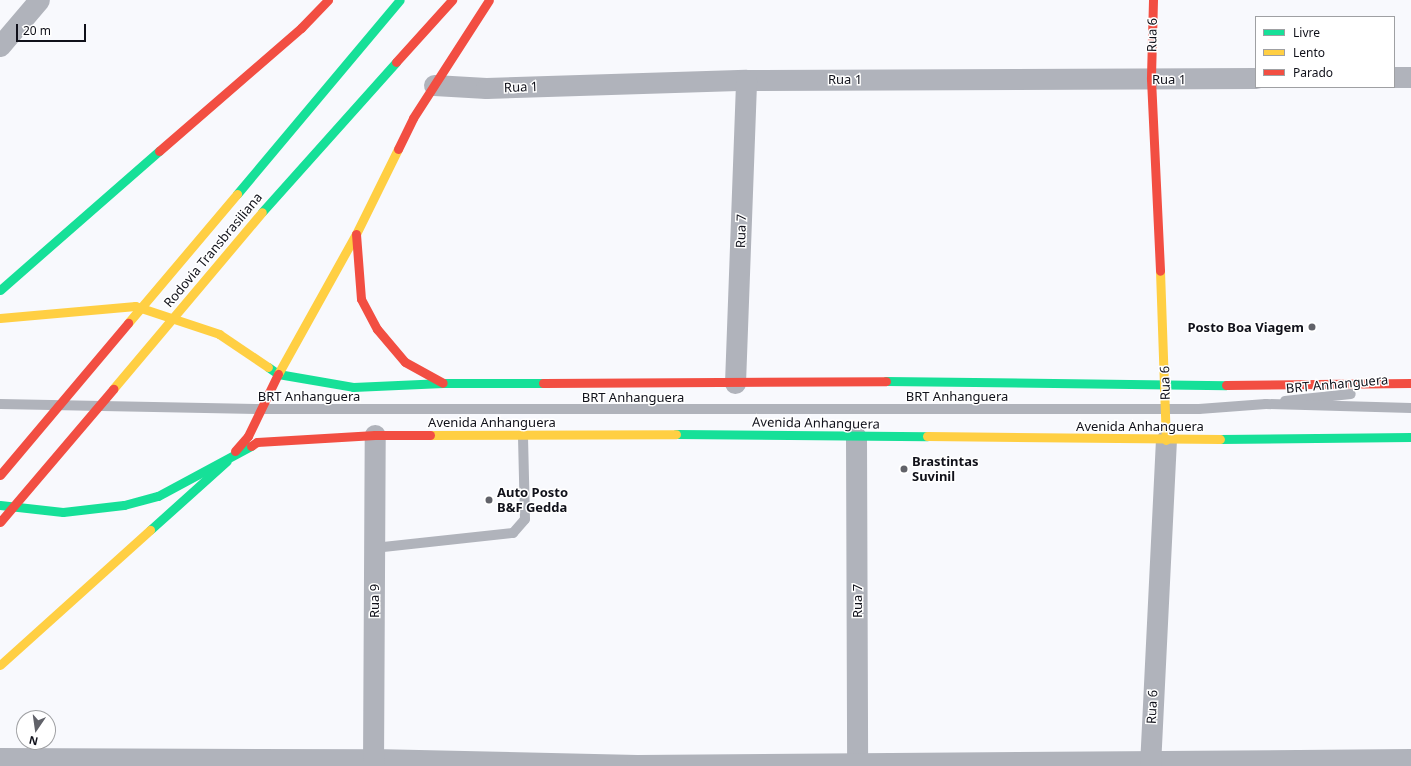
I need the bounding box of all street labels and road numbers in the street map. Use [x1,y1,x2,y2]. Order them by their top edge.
street label: Rua 6 [1144,18,1160,52]
street label: Rua 1 [828,71,862,87]
street label: Rua 1 [1152,71,1186,87]
street label: Rua 1 [504,79,538,95]
street label: Rodovia Transbrasiliana [161,190,265,310]
street label: Rua 7 [733,214,749,248]
street label: Rua 6 [1157,366,1173,400]
street label: BRT Anhanguera [1285,372,1389,396]
street label: BRT Anhanguera [258,388,360,404]
street label: BRT Anhanguera [906,388,1008,404]
street label: BRT Anhanguera [582,389,684,405]
street label: Avenida Anhanguera [428,414,556,430]
street label: Avenida Anhanguera [752,414,880,432]
street label: Avenida Anhanguera [1076,418,1204,434]
street label: Rua 9 [366,584,382,618]
street label: Rua 7 [849,584,865,618]
street label: Rua 6 [1143,690,1161,724]

